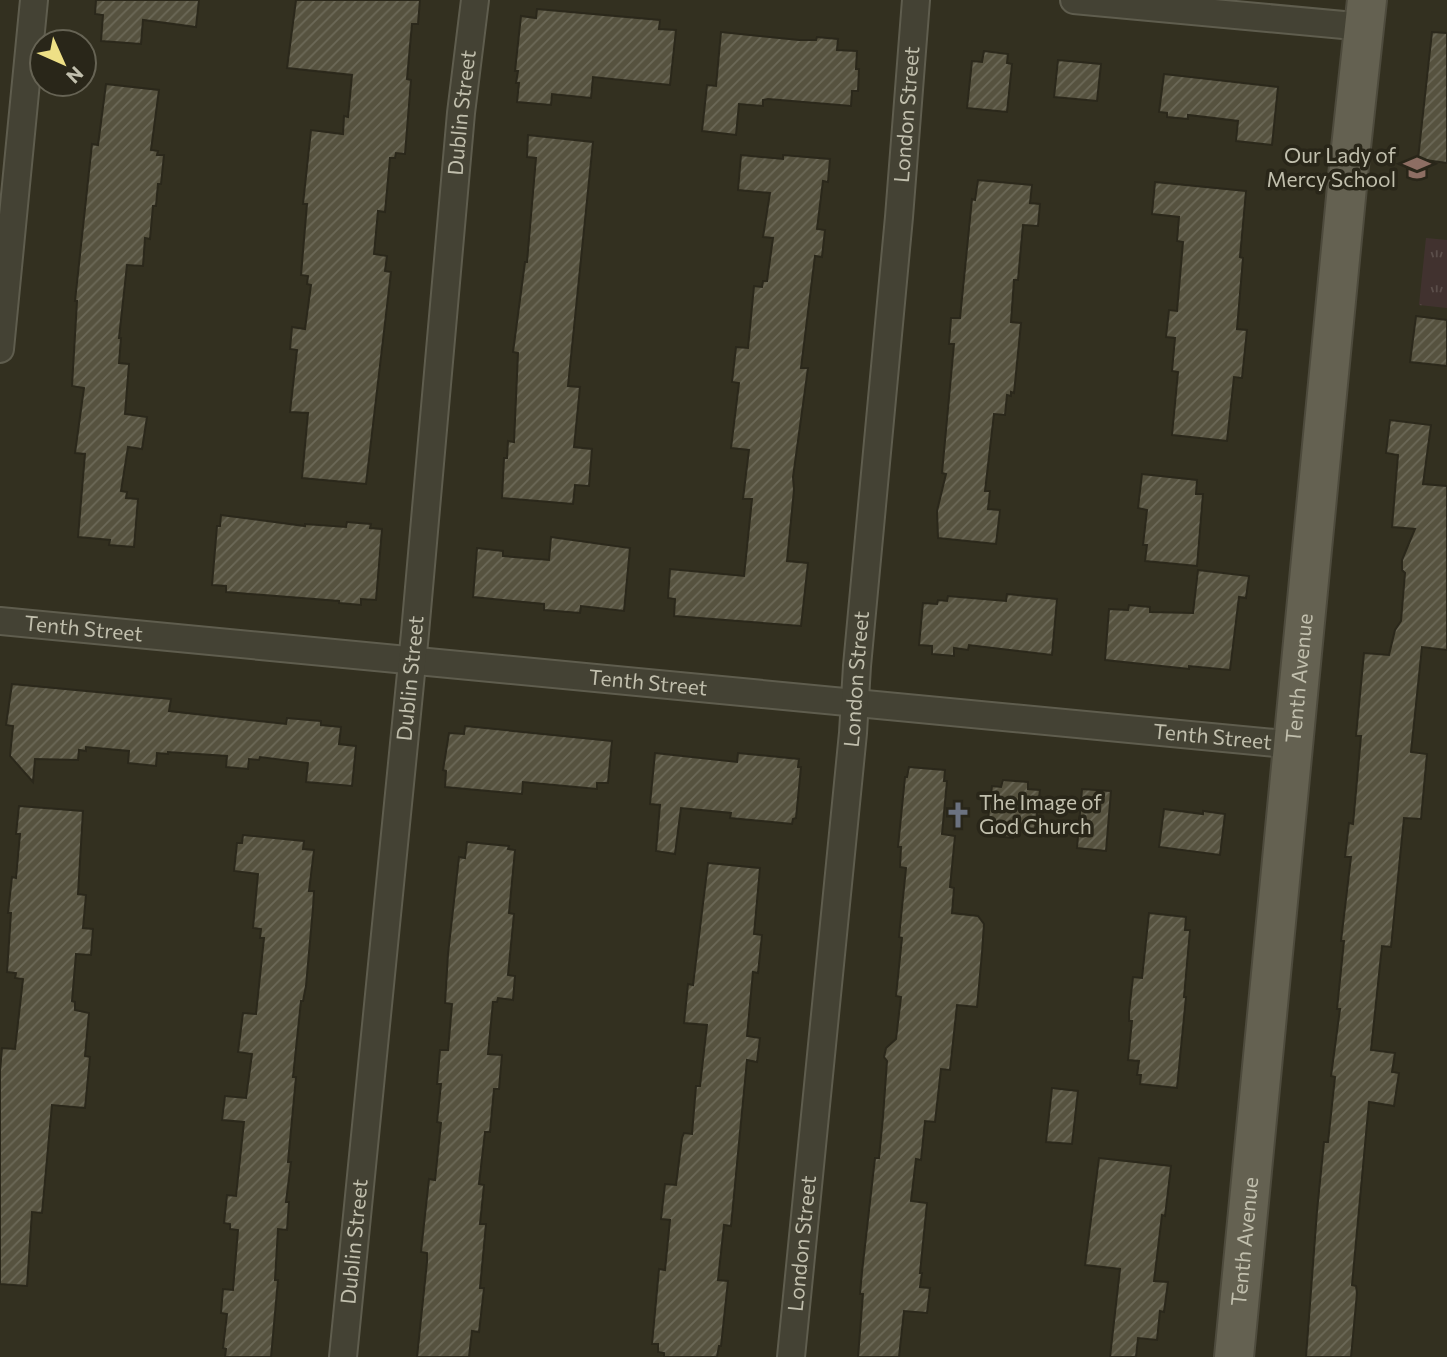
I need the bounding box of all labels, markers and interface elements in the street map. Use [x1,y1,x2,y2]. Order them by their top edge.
north arrow [28,28,98,98]
street label: London Street [888,45,923,184]
street label: Dublin Street [442,48,480,176]
text: N [62,62,89,89]
place label: Our Lady of Mercy School [1266,142,1397,191]
school or university icon: Our Lady of Mercy School [1402,153,1432,183]
street label: Tenth Street [23,609,144,646]
street label: London Street [838,610,873,749]
street label: Tenth Avenue [1279,612,1317,744]
street label: Dublin Street [390,614,427,742]
street label: Tenth Street [588,663,709,700]
street label: Tenth Street [1152,717,1273,754]
place label: The Image of God Church [979,789,1102,838]
church icon: The Image of God Church [943,800,973,830]
street label: London Street [782,1174,820,1313]
street label: Tenth Avenue [1225,1176,1262,1307]
street label: Dublin Street [334,1178,372,1305]

